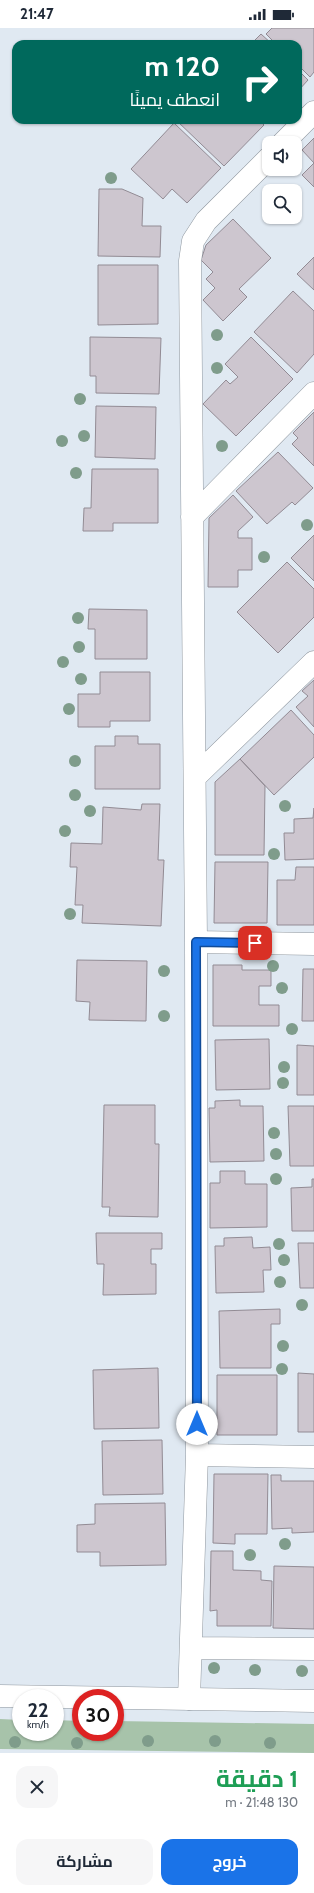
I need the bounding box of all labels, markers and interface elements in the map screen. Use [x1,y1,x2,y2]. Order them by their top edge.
text: 21:47 [20,5,54,23]
text: 120 m [144,49,220,83]
icon: right [234,56,286,108]
text: انعطف يمينًا [130,89,220,111]
map controls [262,136,302,224]
button: sound [262,136,302,176]
button: search [262,184,302,224]
pin [238,926,272,960]
icon: arrive [244,932,266,954]
position arrow [176,1403,218,1445]
speed limit sign: 30 [72,1689,124,1741]
text: 22 [27,1698,49,1722]
text: km/h [27,1718,49,1731]
text: 1 دقيقة [216,1764,298,1793]
button: close [16,1766,58,1808]
text: 130 m · 21:48 [225,1794,298,1810]
button: مشاركة [16,1839,153,1885]
button: خروج [161,1839,298,1885]

